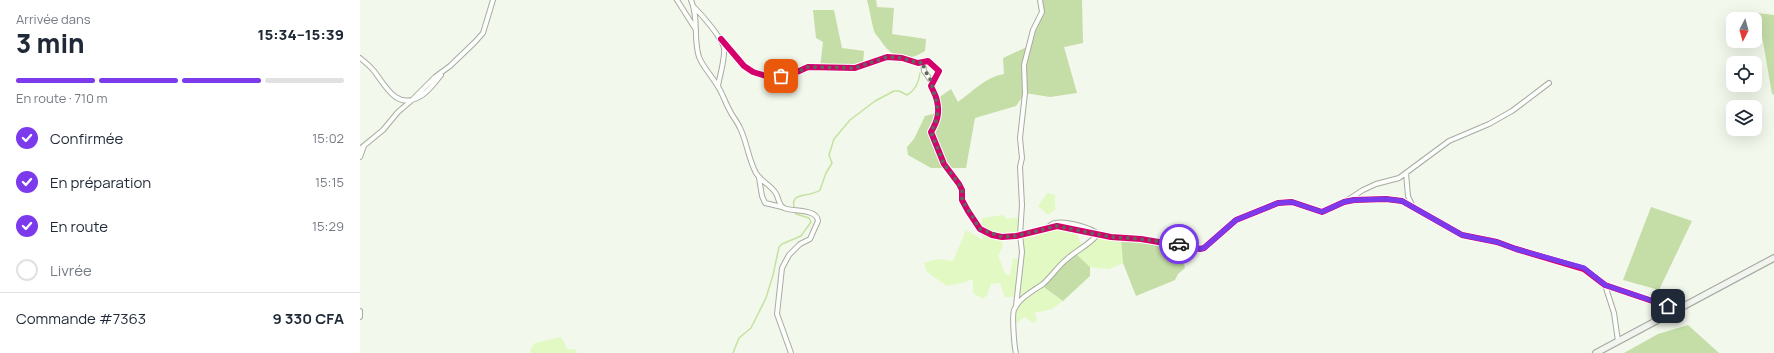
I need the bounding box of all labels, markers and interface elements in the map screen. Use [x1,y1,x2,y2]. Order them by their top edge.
text: Arrivée dans [16,10,91,28]
north arrow [1726,12,1762,48]
map controls [1726,12,1762,136]
text: 15:34–15:39 [258,24,344,45]
text: 3 min [16,25,85,61]
button: locate [1726,56,1762,92]
pin [764,59,798,93]
icon: bag [770,65,792,87]
text: En route · 710 m [16,89,108,107]
button: layers [1726,100,1762,136]
icon: check [16,127,38,149]
text: Confirmée [50,128,123,149]
text: 15:02 [312,129,344,147]
icon: check [16,171,38,193]
text: En préparation [50,172,151,193]
text: 15:15 [315,173,344,191]
icon: check [16,215,38,237]
text: En route [50,216,108,237]
text: 15:29 [312,217,344,235]
courier [1159,224,1199,264]
icon: car [1168,233,1190,255]
text: Livrée [50,260,92,281]
pin [1651,289,1685,323]
icon: home [1657,295,1679,317]
text: Commande #7363 [16,308,146,329]
text: 9 330 CFA [273,308,344,329]

